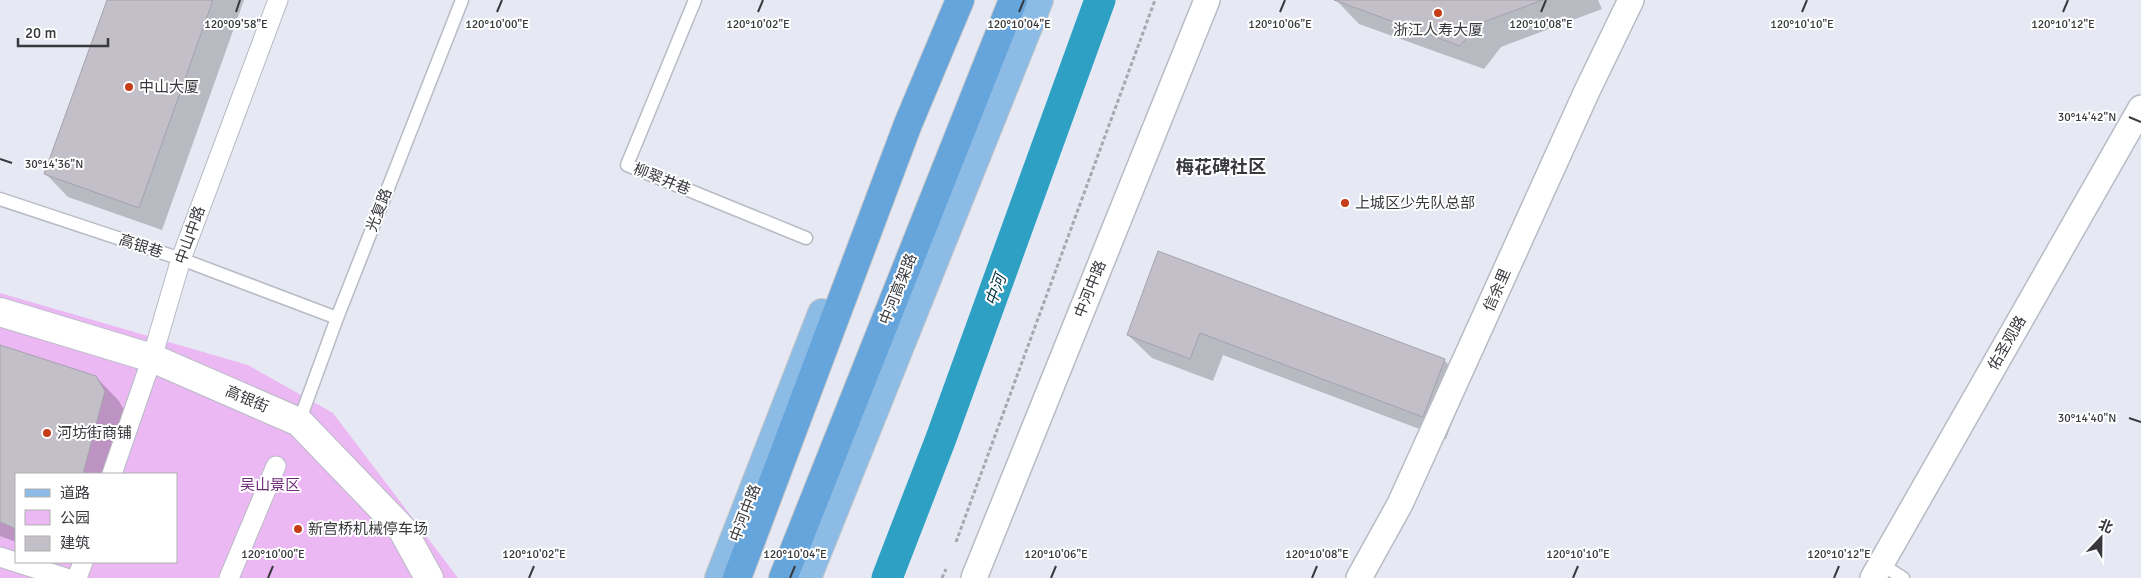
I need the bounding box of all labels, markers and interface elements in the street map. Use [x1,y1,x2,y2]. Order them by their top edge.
marker: 浙江人寿大厦 [1432,7,1444,19]
scale bar [18,15,108,47]
text: 120°09'58"E [204,17,268,32]
text: 120°10'00"E [465,17,529,32]
text: 120°10'02"E [726,17,790,32]
text: 120°10'04"E [987,17,1051,32]
text: 120°10'06"E [1248,17,1312,32]
text: 120°10'08"E [1509,17,1573,32]
text: 120°10'10"E [1770,17,1834,32]
text: 120°10'12"E [2031,17,2095,32]
place label: 浙江人寿大厦 [1393,21,1483,39]
text: 20 m [25,24,56,42]
place label: 中山大厦 [139,78,199,96]
marker: 中山大厦 [123,81,135,93]
text: 30°14'42"N [2058,110,2116,125]
district label: 梅花碑社区 [1176,156,1266,178]
text: 30°14'36"N [25,157,83,172]
street label: 柳翠井巷 [631,159,693,199]
street label: 光复路 [363,186,395,234]
place label: 上城区少先队总部 [1355,194,1475,212]
marker: 上城区少先队总部 [1339,197,1351,209]
street label: 中山中路 [171,204,209,266]
street label: 高银巷 [117,230,165,262]
street label: 中河高架路 [876,251,920,327]
street label: 中河中路 [1070,258,1110,320]
street label: 信余里 [1480,266,1514,314]
water label: 中河 [981,269,1012,309]
street label: 佑圣观路 [1984,313,2030,373]
street label: 高银街 [223,382,271,416]
text: 30°14'40"N [2058,411,2116,426]
place label: 河坊街商铺 [57,424,132,442]
marker: 河坊街商铺 [41,427,53,439]
legend [15,473,178,563]
park label: 吴山景区 [240,476,300,494]
street label: 中河中路 [726,482,764,544]
text: 道路 [60,484,90,502]
text: 公园 [60,509,90,527]
north arrow [2076,513,2126,563]
text: 北 [2096,516,2115,537]
place label: 新宫桥机械停车场 [308,520,428,538]
marker: 新宫桥机械停车场 [292,523,304,535]
text: 建筑 [60,534,90,552]
text: 120°10'00"E [241,547,305,562]
text: 120°10'02"E [502,547,566,562]
text: 120°10'04"E [763,547,827,562]
text: 120°10'06"E [1024,547,1088,562]
text: 120°10'08"E [1285,547,1349,562]
text: 120°10'10"E [1546,547,1610,562]
text: 120°10'12"E [1807,547,1871,562]

